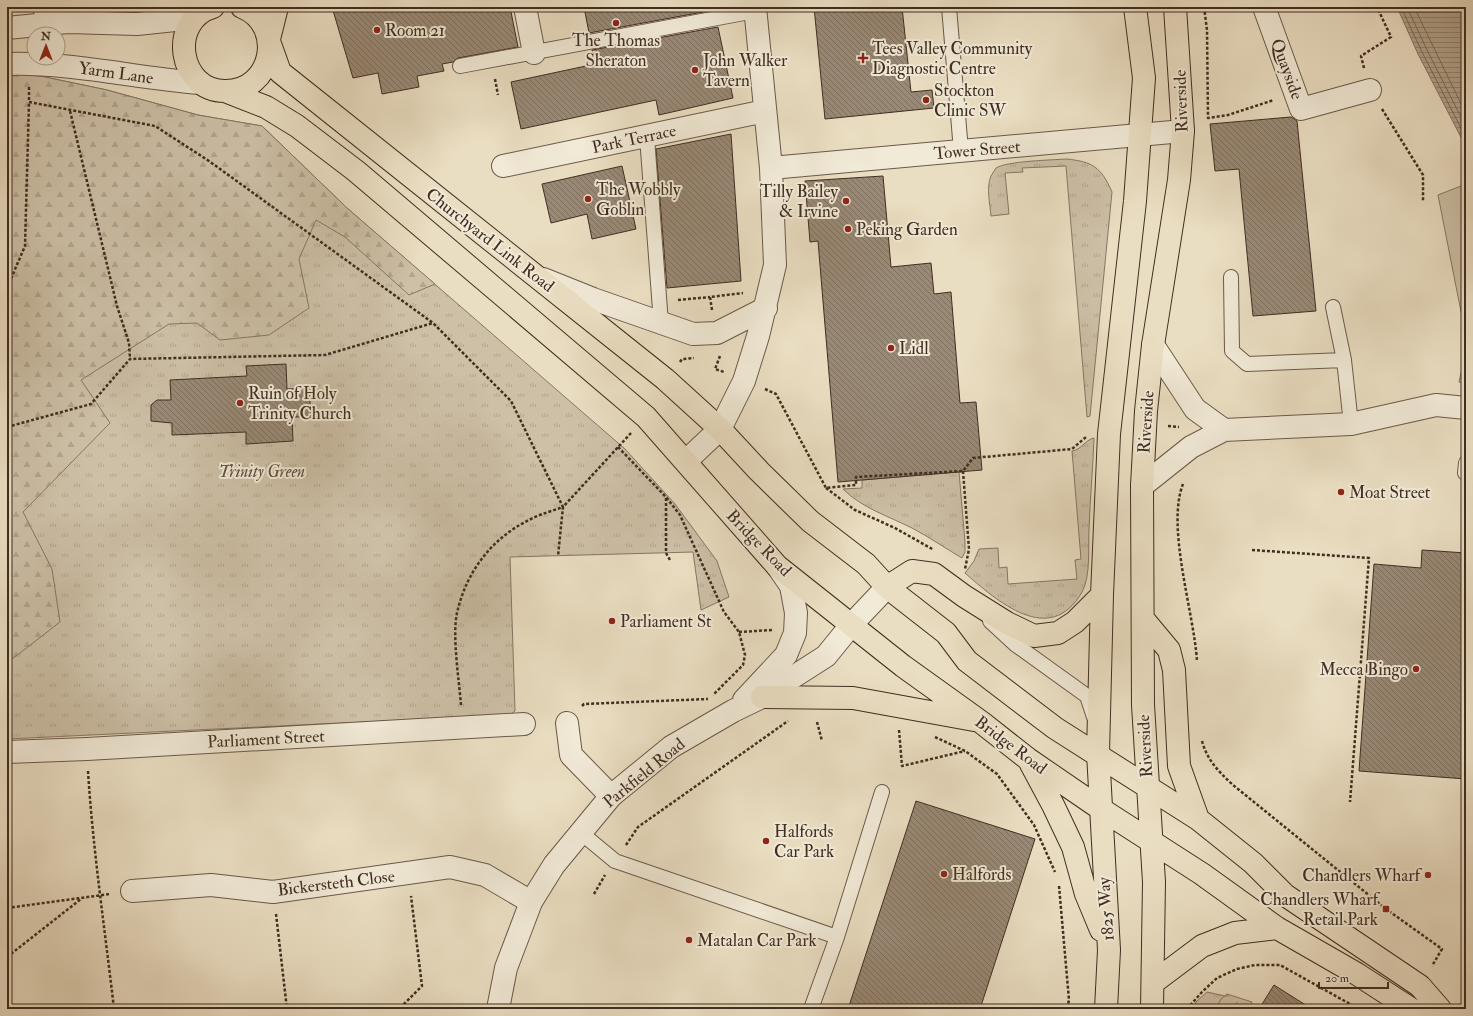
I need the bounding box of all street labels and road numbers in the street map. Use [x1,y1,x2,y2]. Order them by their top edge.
street label: Quayside [1265,36,1308,103]
street label: Yarm Lane [77,57,155,89]
street label: Riverside [1169,69,1193,133]
street label: Park Terrace [590,120,678,158]
street label: Tower Street [933,136,1022,164]
street label: Churchyard Link Road [421,183,559,298]
street label: Riverside [1133,390,1159,454]
street label: Bridge Road [722,505,796,581]
street label: Bridge Road [971,711,1052,779]
street label: Riverside [1133,714,1157,778]
street label: Parliament Street [207,725,326,753]
street label: Parkfield Road [599,733,690,812]
street label: Bickersteth Close [276,865,396,901]
street label: 1825 Way [1093,876,1120,942]

